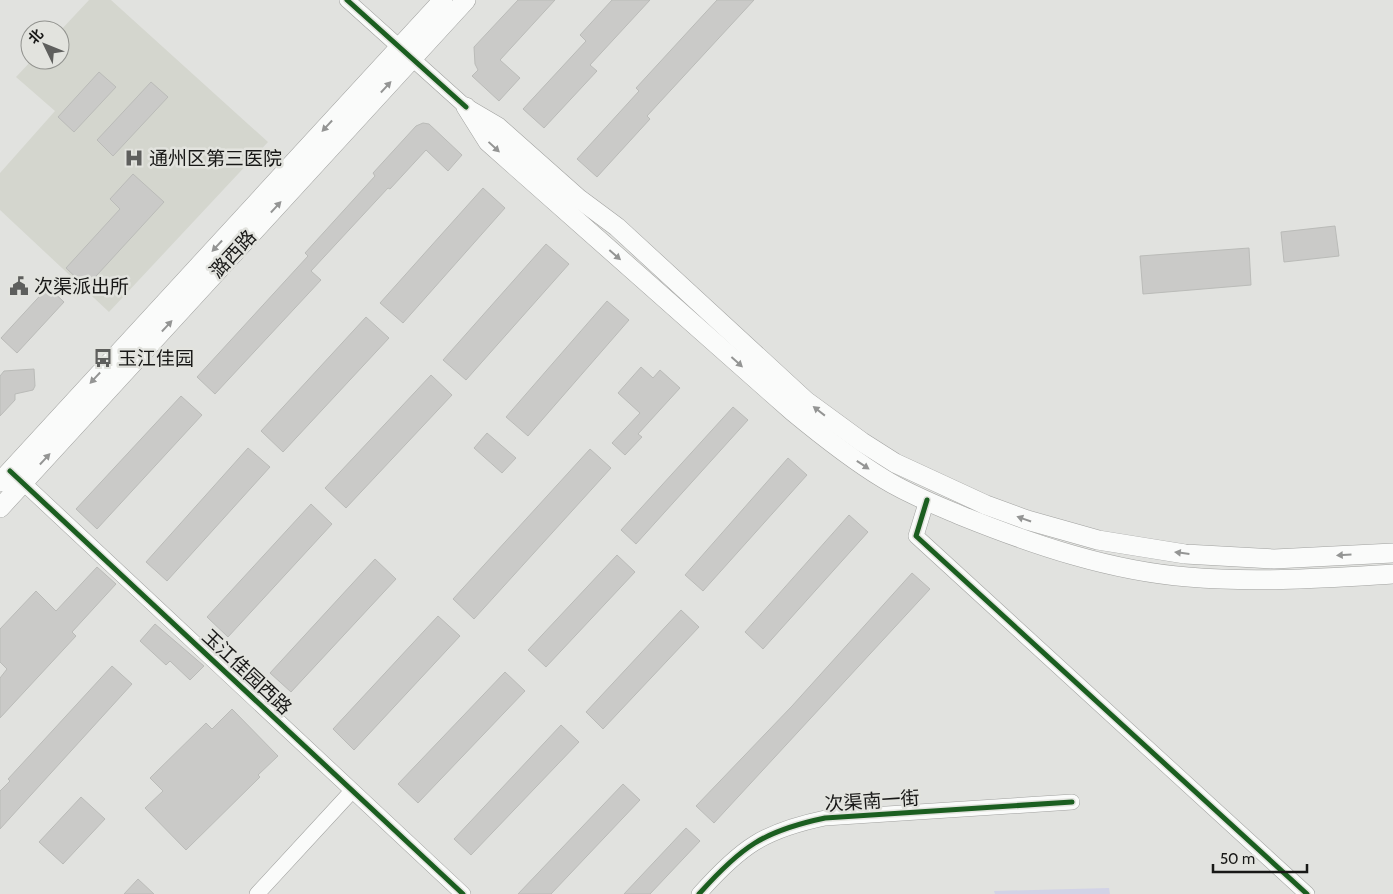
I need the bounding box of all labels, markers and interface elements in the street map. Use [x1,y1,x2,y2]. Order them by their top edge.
north arrow [20,20,70,70]
text: 北 [24,25,47,47]
one-way arrow [380,81,392,93]
one-way arrow [321,120,333,132]
one-way arrow [487,141,499,153]
hospital icon: 通州区第三医院 [123,147,145,169]
place label: 通州区第三医院 [149,147,282,170]
one-way arrow [271,200,282,213]
street label: 潞西路 [205,225,261,283]
one-way arrow [211,239,223,251]
one-way arrow [609,249,621,261]
public building icon: 次渠派出所 [8,275,30,297]
place label: 次渠派出所 [34,275,129,298]
one-way arrow [161,320,172,333]
bus stop icon: 玉江佳园 [92,347,114,369]
place label: 玉江佳园 [118,347,194,370]
one-way arrow [730,357,743,368]
one-way arrow [89,372,101,384]
one-way arrow [812,406,826,416]
one-way arrow [39,453,51,465]
one-way arrow [856,460,870,470]
one-way arrow [1016,515,1031,522]
one-way arrow [1174,549,1190,557]
one-way arrow [1336,552,1352,560]
street label: 玉江佳园西路 [197,625,297,719]
street label: 次渠南一街 [824,786,920,816]
scale bar [1213,842,1307,874]
text: 50 m [1220,850,1255,868]

